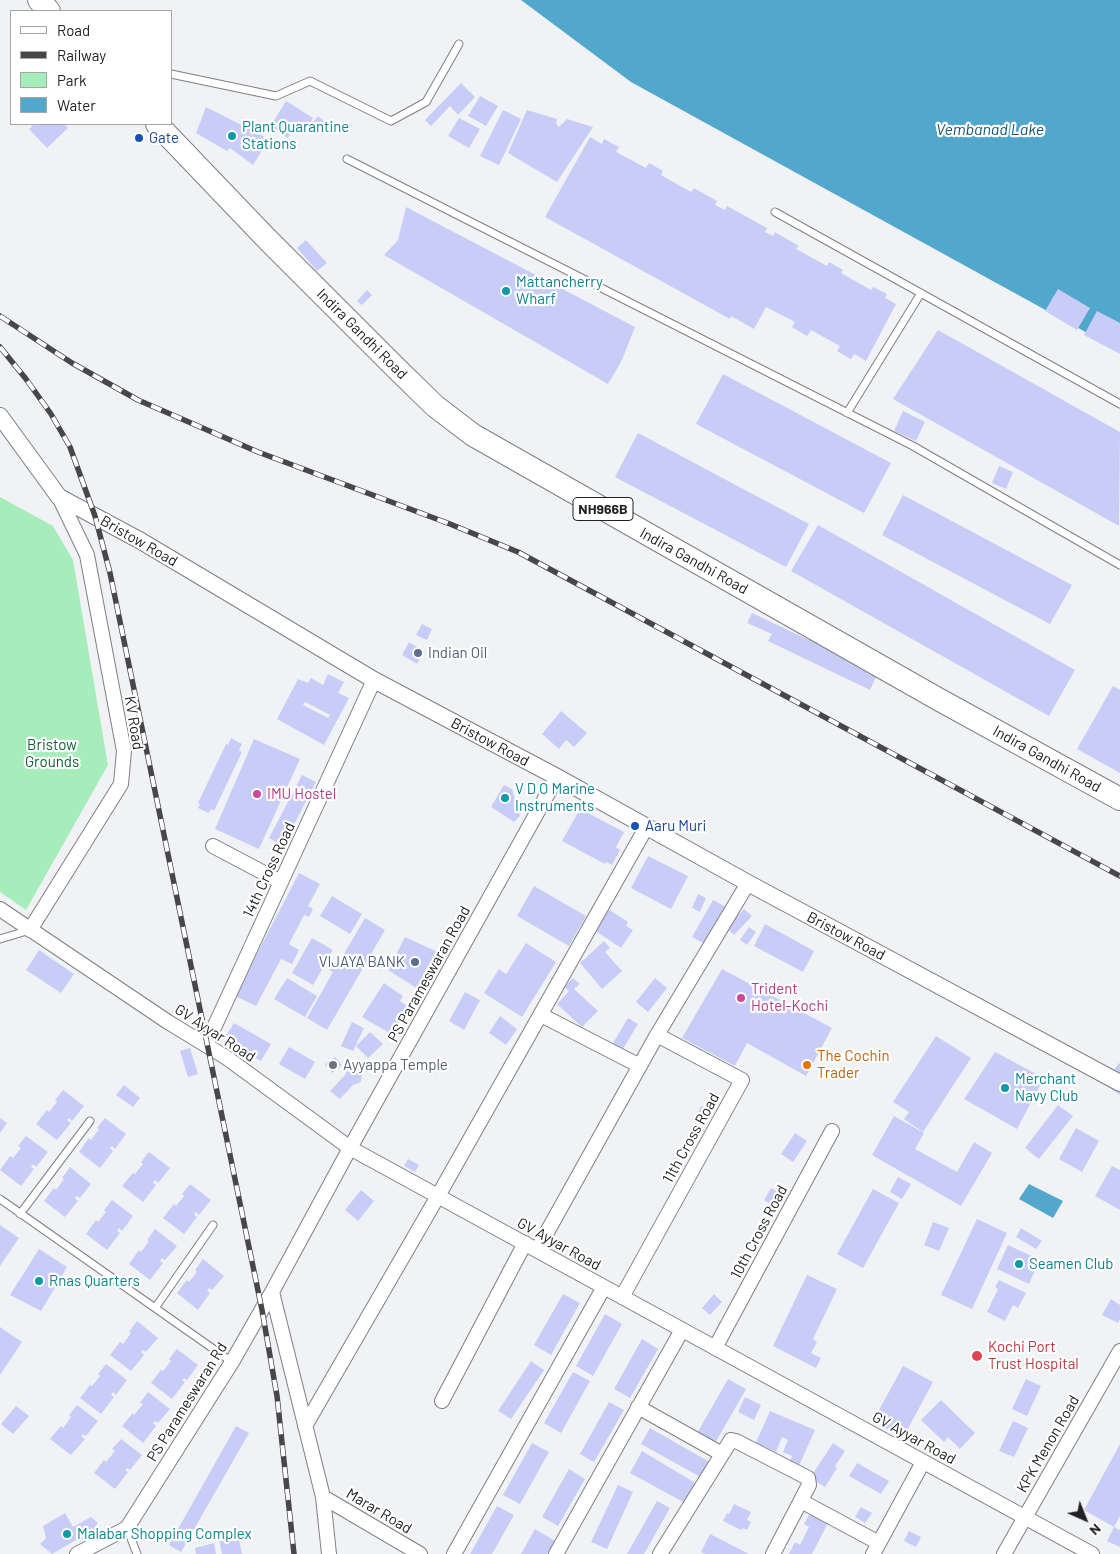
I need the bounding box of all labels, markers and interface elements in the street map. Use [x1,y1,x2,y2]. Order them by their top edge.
legend [10,10,172,125]
text: Road [57,21,90,39]
text: Railway [57,46,106,64]
text: Park [57,71,86,89]
text: Water [57,96,96,114]
place label: Plant Quarantine Stations [242,118,349,153]
water label: Vembanad Lake [936,120,1044,140]
place label: Gate [149,129,179,147]
marker: Plant Quarantine Stations [226,130,238,142]
marker: Gate [133,132,145,144]
place label: Mattancherry Wharf [516,273,603,308]
street label: Indira Gandhi Road [313,285,411,383]
marker: Mattancherry Wharf [500,285,512,297]
road number: NH966B [573,498,633,520]
street label: Bristow Road [97,512,181,570]
street label: Indira Gandhi Road [637,524,751,598]
place label: Indian Oil [428,644,487,662]
marker: Indian Oil [412,647,424,659]
street label: KV Road [121,695,147,751]
street label: Bristow Road [448,714,532,770]
street label: Indira Gandhi Road [990,722,1104,796]
park label: Bristow Grounds [25,736,79,771]
place label: V D O Marine Instruments [515,780,595,815]
place label: IMU Hostel [267,785,336,803]
marker: IMU Hostel [251,788,263,800]
marker: V D O Marine Instruments [499,792,511,804]
place label: Aaru Muri [645,817,706,835]
street label: 14th Cross Road [239,819,299,921]
marker: Aaru Muri [629,820,641,832]
street label: PS Parameswaran Road [384,903,474,1045]
street label: Bristow Road [804,908,888,964]
place label: VIJAYA BANK [319,953,405,971]
marker: VIJAYA BANK [409,956,421,968]
place label: Trident Hotel-Kochi [751,980,828,1015]
marker: Trident Hotel-Kochi [735,992,747,1004]
street label: GV Ayyar Road [171,1000,259,1066]
place label: The Cochin Trader [817,1047,890,1082]
place label: Ayyappa Temple [343,1056,448,1074]
marker: Ayyappa Temple [327,1059,339,1071]
marker: The Cochin Trader [801,1059,813,1071]
place label: Merchant Navy Club [1015,1070,1079,1105]
marker: Merchant Navy Club [999,1082,1011,1094]
street label: 11th Cross Road [659,1090,723,1186]
street label: 10th Cross Road [727,1182,791,1282]
street label: GV Ayyar Road [514,1214,604,1274]
place label: Seamen Club [1029,1255,1114,1273]
marker: Seamen Club [1013,1258,1025,1270]
place label: Rnas Quarters [49,1272,140,1290]
marker: Rnas Quarters [33,1275,45,1287]
place label: Kochi Port Trust Hospital [988,1338,1079,1373]
street label: PS Parameswaran Rd [143,1339,231,1465]
marker: Kochi Port Trust Hospital [970,1349,984,1363]
street label: KPK Menon Road [1013,1392,1083,1496]
street label: GV Ayyar Road [869,1408,959,1468]
street label: Marar Road [343,1484,415,1538]
north arrow [1060,1494,1110,1544]
text: N [1087,1521,1105,1539]
place label: Malabar Shopping Complex [77,1525,252,1543]
marker: Malabar Shopping Complex [61,1528,73,1540]

